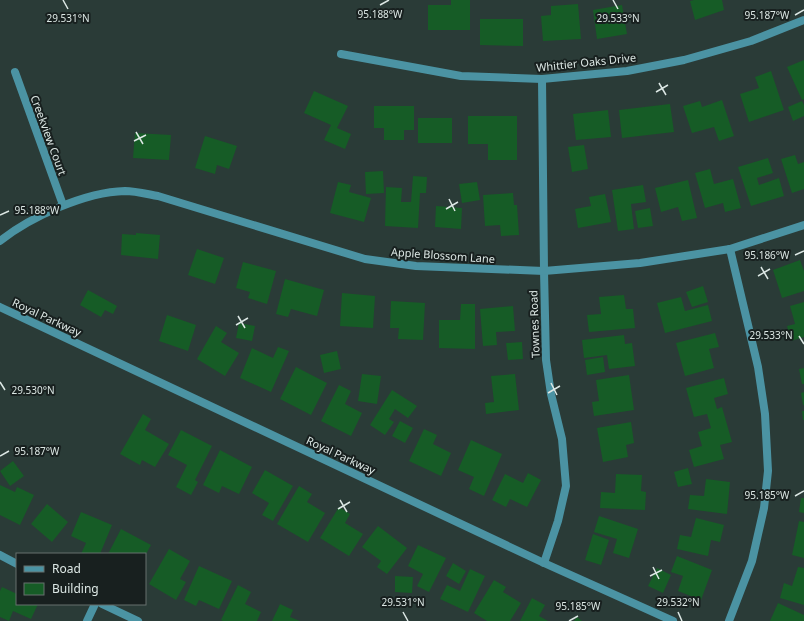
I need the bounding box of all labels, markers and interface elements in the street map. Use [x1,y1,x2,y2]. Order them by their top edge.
text: 95.188°W [358,7,403,21]
text: 95.187°W [745,8,790,22]
text: 29.531°N [46,11,90,25]
text: 29.533°N [596,11,640,25]
street label: Whittier Oaks Drive [535,49,637,75]
street label: Creekview Court [28,93,70,177]
text: 95.188°W [15,203,60,217]
street label: Apple Blossom Lane [390,244,496,266]
text: 95.186°W [745,248,790,262]
street label: Townes Road [525,290,543,358]
street label: Royal Parkway [10,294,84,340]
text: 29.533°N [749,328,793,342]
text: 29.530°N [11,383,55,397]
street label: Royal Parkway [304,432,378,478]
text: 95.187°W [15,444,60,458]
text: 95.185°W [745,488,790,502]
legend [16,553,146,605]
text: Road [52,560,81,577]
text: Building [52,580,99,597]
text: 29.531°N [381,595,425,609]
text: 29.532°N [656,595,700,609]
text: 95.185°W [556,599,601,613]

